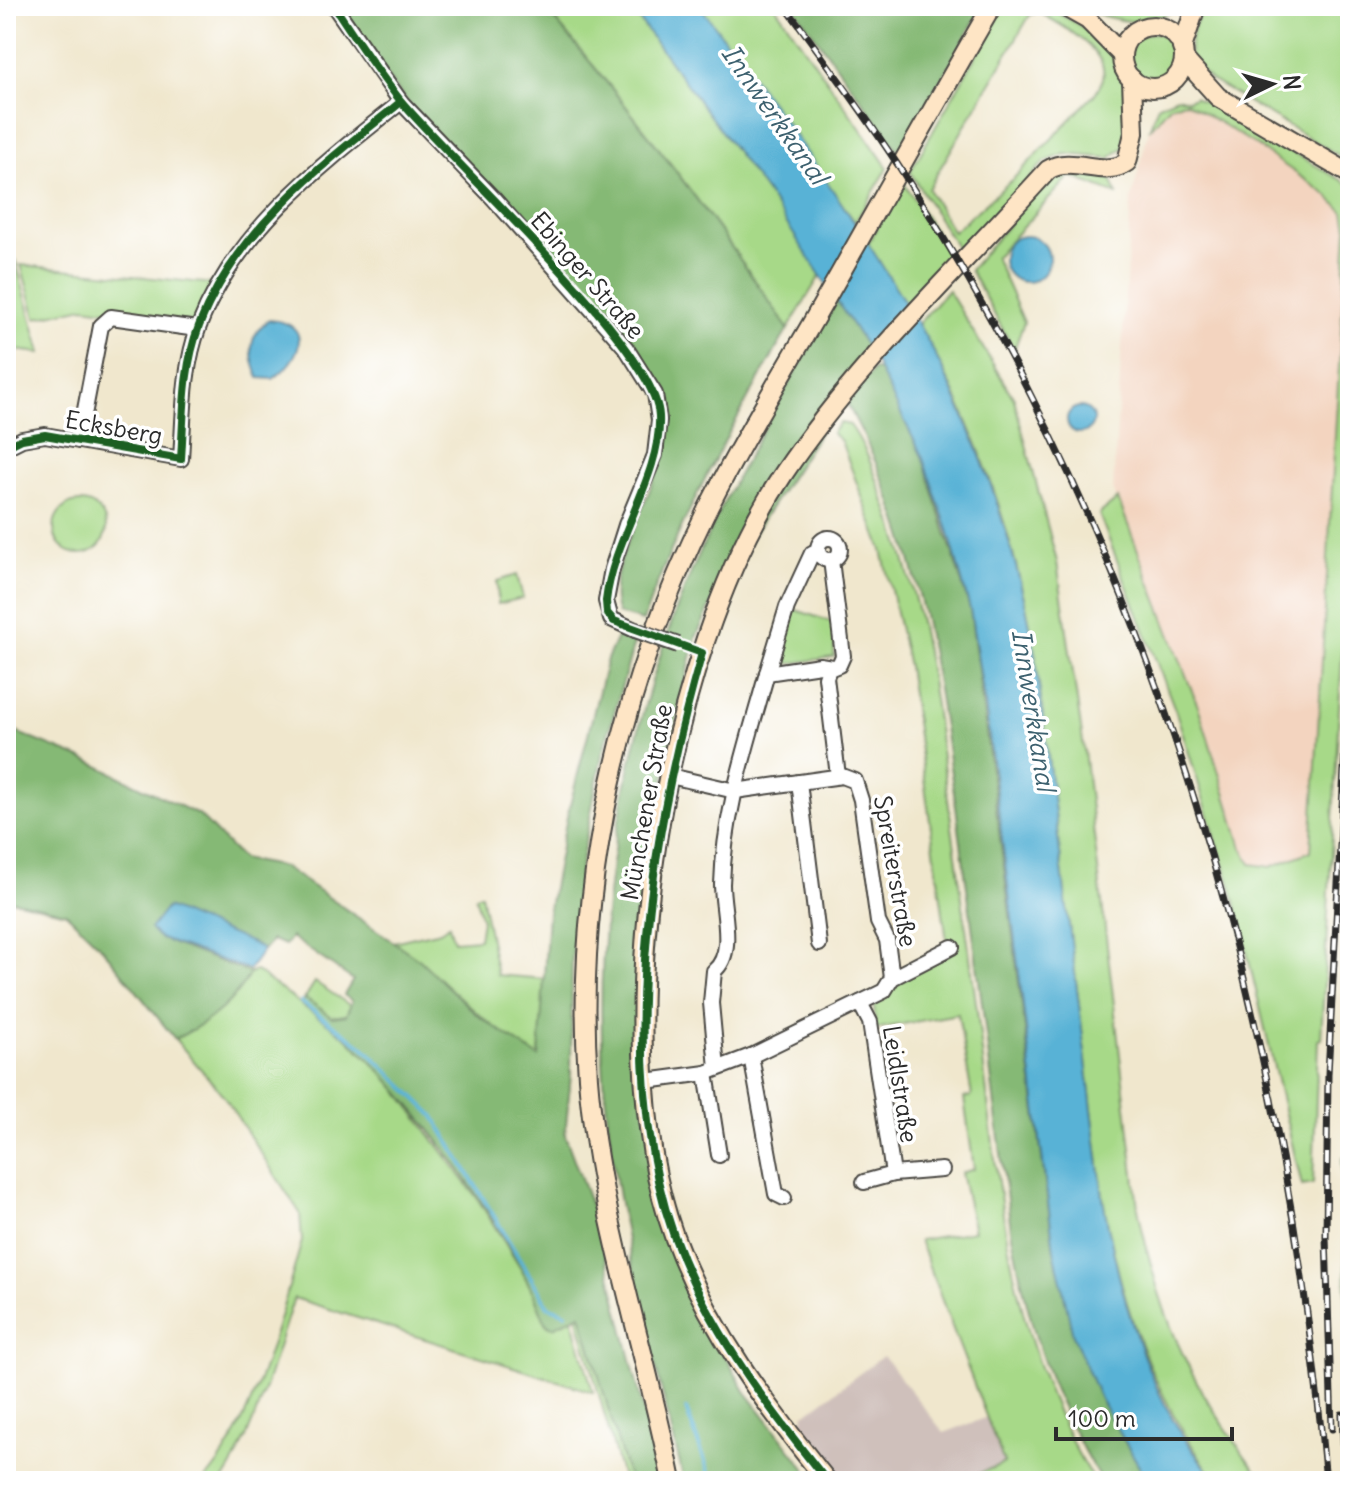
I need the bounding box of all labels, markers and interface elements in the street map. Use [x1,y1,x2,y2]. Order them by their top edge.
water label: Innwerkkanal [715,38,837,193]
north arrow [1232,44,1312,124]
text: N [1277,73,1307,91]
street label: Ebinger Straße [525,205,651,345]
street label: Ecksberg [63,404,165,450]
water label: Innwerkkanal [1005,627,1064,796]
street label: Münchener Straße [614,701,678,903]
street label: Spreiterstraße [868,793,924,949]
street label: Leidlstraße [877,1023,925,1145]
scale bar [1056,1391,1232,1441]
text: 100 m [1068,1403,1136,1433]

